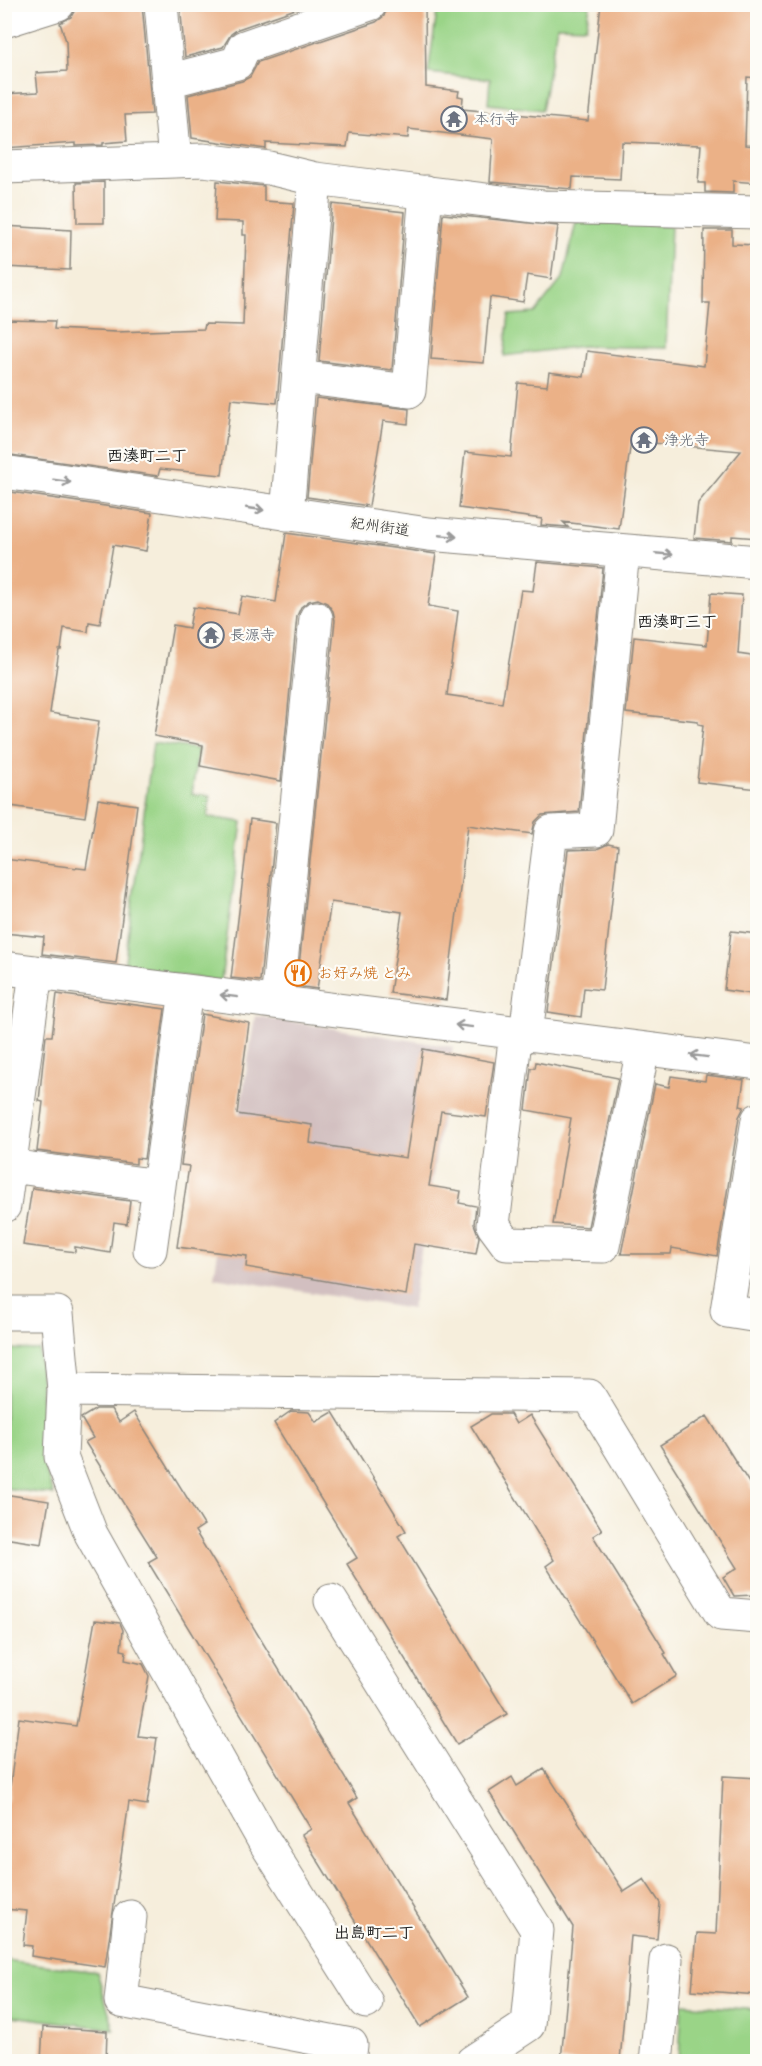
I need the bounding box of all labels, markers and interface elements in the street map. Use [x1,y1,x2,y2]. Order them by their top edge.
temple icon: 本行寺 [439,104,469,134]
place label: 本行寺 [474,110,519,129]
temple icon: 浄光寺 [629,425,659,455]
place label: 浄光寺 [664,431,709,450]
district label: 西湊町二丁 [107,446,187,466]
one-way arrow [52,475,72,486]
one-way arrow [245,504,265,515]
street label: 紀州街道 [349,513,411,541]
one-way arrow [438,531,458,542]
one-way arrow [653,549,673,560]
district label: 西湊町三丁 [637,612,717,632]
temple icon: 長源寺 [196,620,226,650]
place label: 長源寺 [230,626,275,645]
restaurant icon: お好み焼 とみ [283,958,313,988]
place label: お好み焼 とみ [318,964,411,983]
one-way arrow [220,991,240,1002]
one-way arrow [455,1020,475,1031]
one-way arrow [690,1050,710,1061]
district label: 出島町二丁 [334,1923,414,1943]

